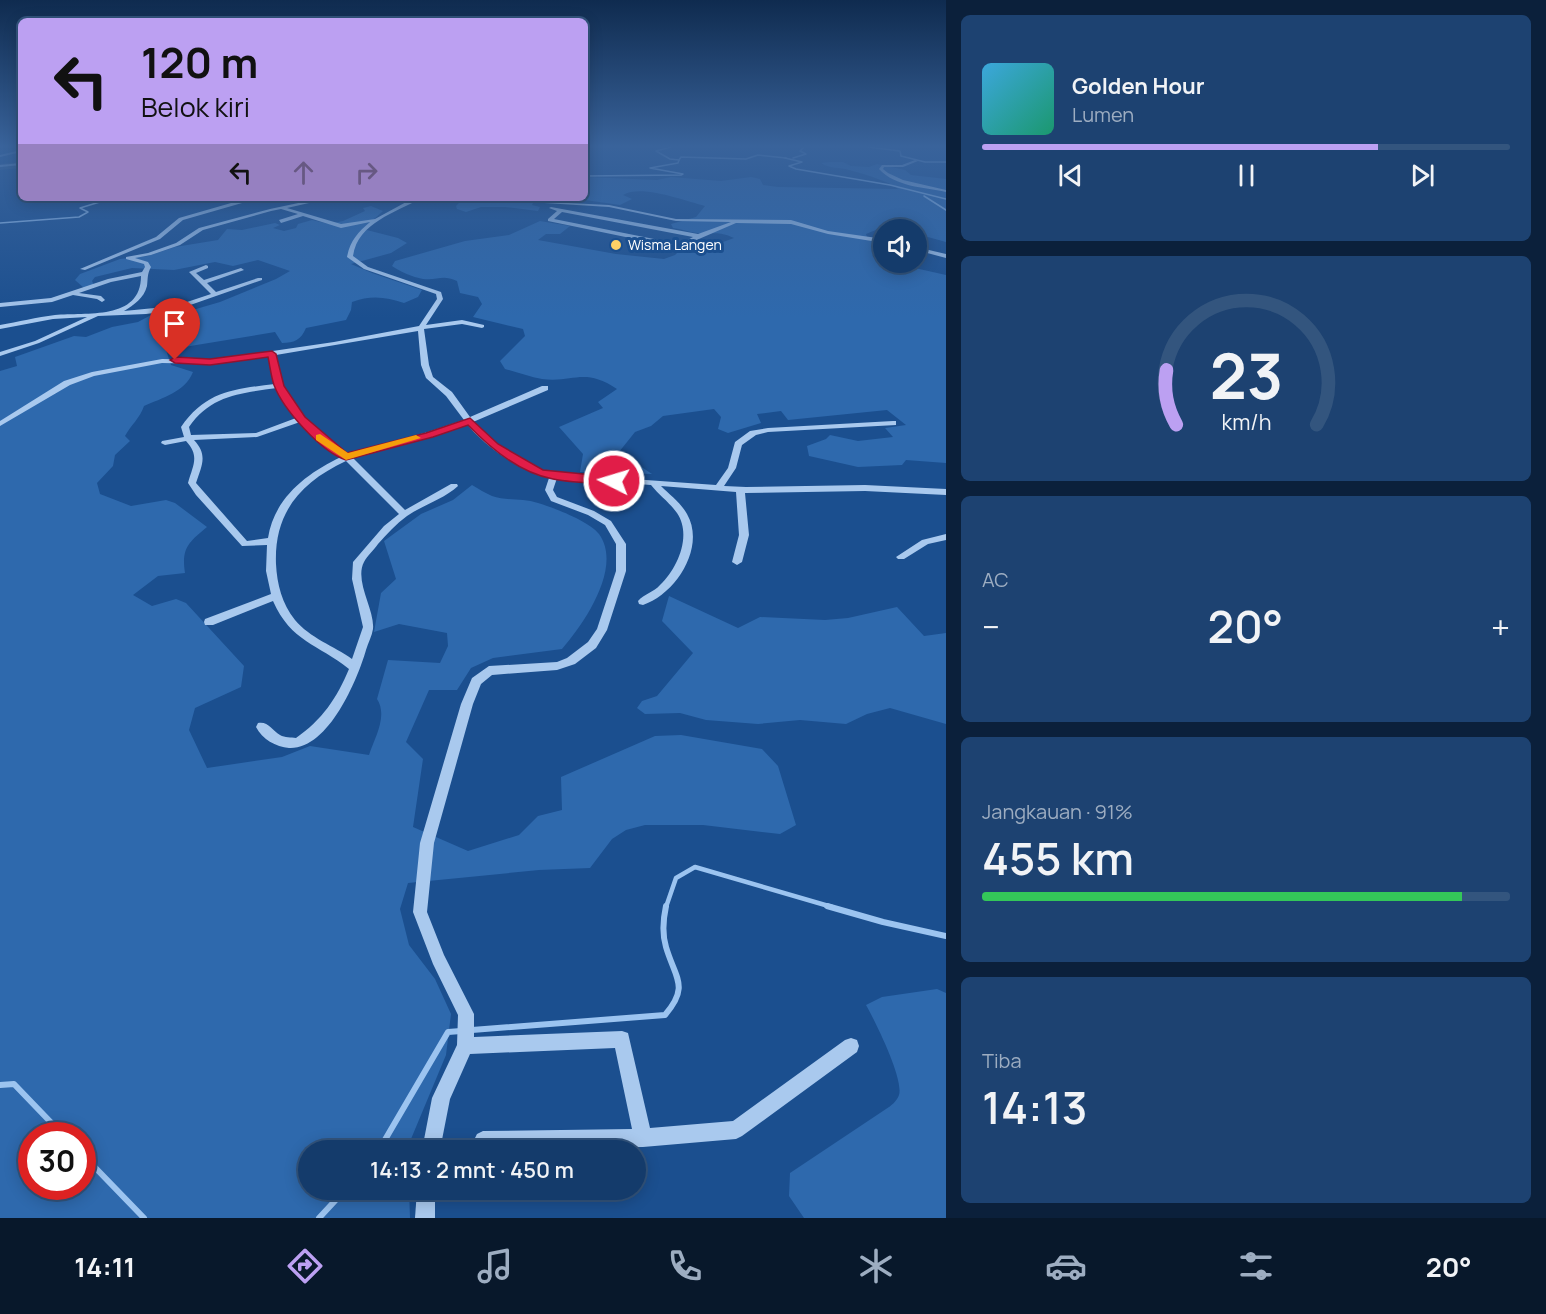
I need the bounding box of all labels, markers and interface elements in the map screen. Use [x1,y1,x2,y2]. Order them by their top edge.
text: 120 m [141,33,258,91]
icon: left [42,42,120,120]
text: Golden Hour [1072,71,1205,101]
text: Belok kiri [141,88,250,125]
text: Lumen [1072,101,1134,128]
icon: left [224,156,257,189]
icon: ahead [287,156,320,189]
icon: right [350,156,383,189]
icon: previous [1054,159,1087,192]
icon: pause [1230,159,1263,192]
icon: next [1406,159,1439,192]
map controls [873,219,927,273]
button: sound [873,219,927,273]
place label: Wisma Langen [628,235,722,254]
marker: Wisma Langen [609,238,623,252]
pin [149,298,200,360]
icon: arrive [158,307,191,340]
text: 23 [1209,333,1283,419]
text: km/h [1221,408,1271,437]
position arrow [582,449,646,513]
text: AC [982,566,1009,593]
text: 20° [1208,595,1283,657]
text: − [982,604,1000,649]
text: + [1491,604,1510,649]
text: Jangkauan · 91% [982,798,1133,825]
text: 455 km [982,827,1134,889]
text: Tiba [982,1047,1022,1074]
text: 14:13 [982,1076,1088,1138]
speed limit sign: 30 [18,1122,96,1200]
text: 14:13 · 2 mnt · 450 m [370,1155,574,1185]
icon: directions [284,1245,326,1287]
icon: music [474,1245,516,1287]
icon: phone [664,1245,706,1287]
icon: climate [855,1245,897,1287]
icon: car [1045,1245,1087,1287]
icon: filters [1235,1245,1277,1287]
text: 14:11 [74,1248,135,1285]
text: 20° [1426,1248,1472,1285]

